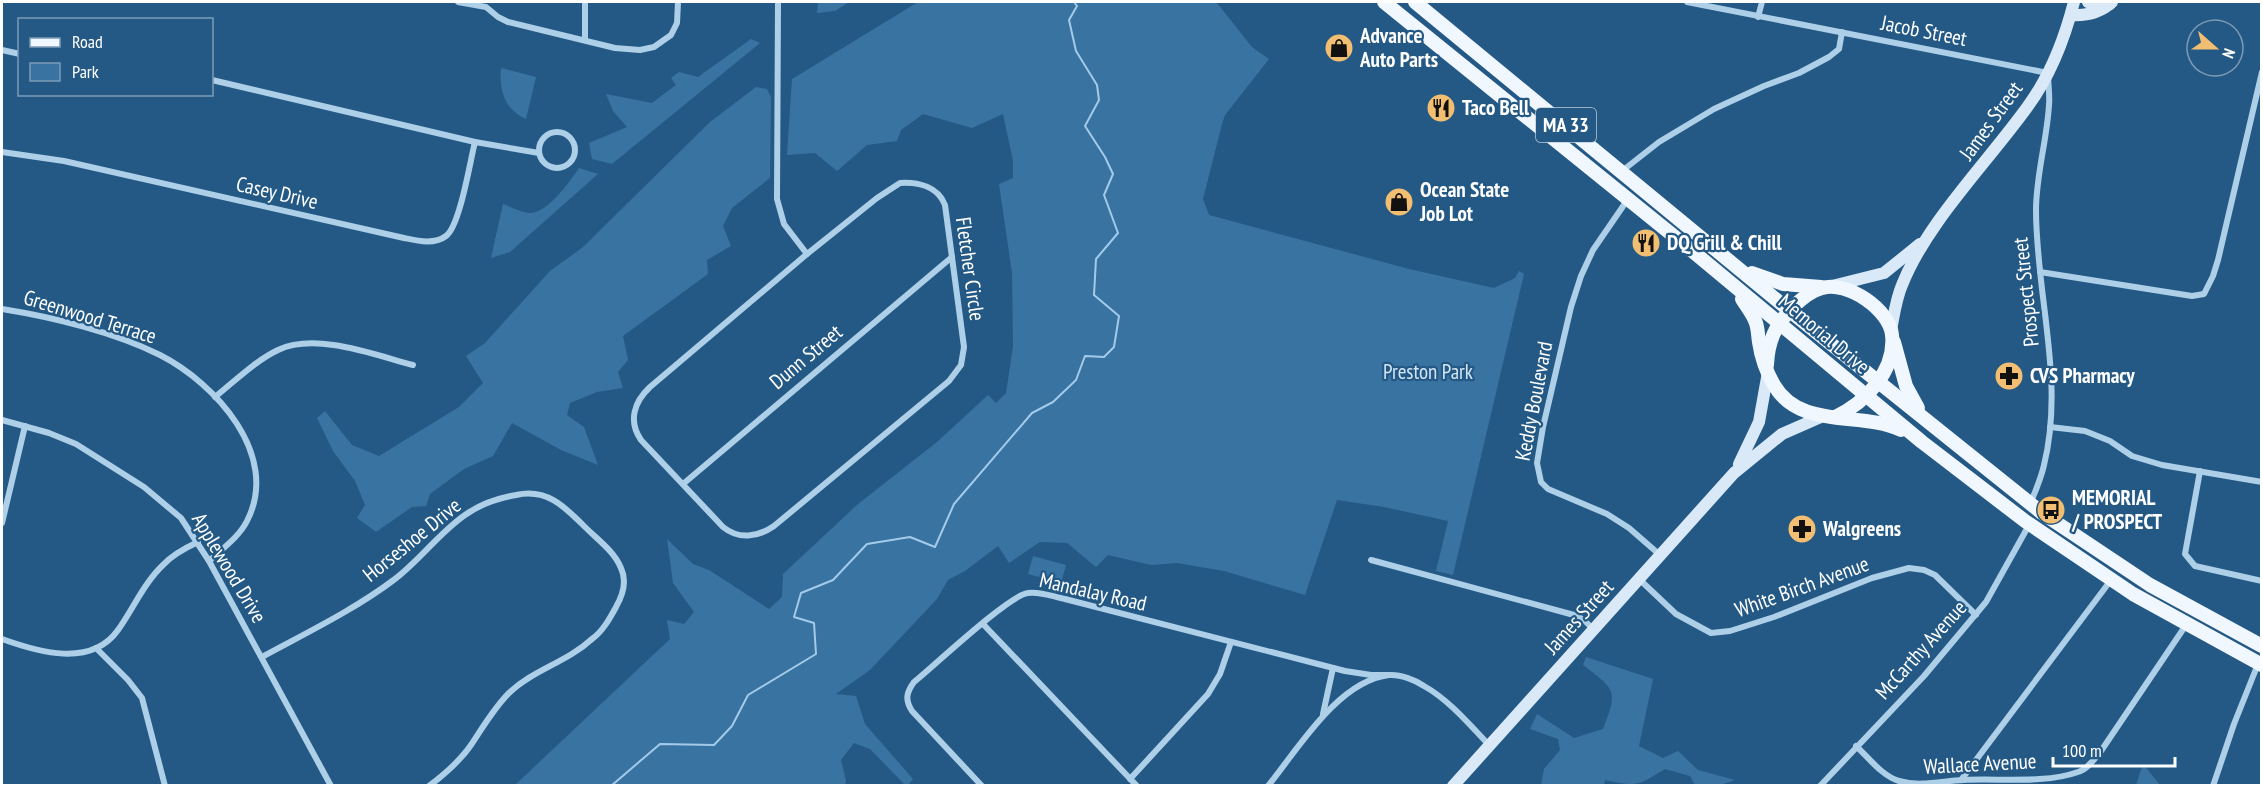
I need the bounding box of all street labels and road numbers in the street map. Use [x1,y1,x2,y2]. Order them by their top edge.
street label: Jacob Street [1878,9,1969,52]
street label: James Street [1952,76,2028,166]
road number: MA 33 [1536,108,1596,142]
street label: Casey Drive [234,170,321,215]
street label: Fletcher Circle [950,215,991,323]
street label: Prospect Street [2006,236,2045,348]
street label: Greenwood Terrace [20,284,160,350]
street label: Memorial Drive [1773,288,1876,380]
street label: Dunn Street [764,318,848,395]
street label: Keddy Boulevard [1509,339,1558,463]
street label: Horseshoe Drive [357,492,466,587]
street label: Applewood Drive [186,508,273,628]
street label: White Birch Avenue [1731,550,1872,623]
street label: Mandalay Road [1037,566,1149,617]
street label: James Street [1538,574,1619,660]
street label: McCarthy Avenue [1869,594,1972,705]
street label: Wallace Avenue [1923,747,2037,780]

